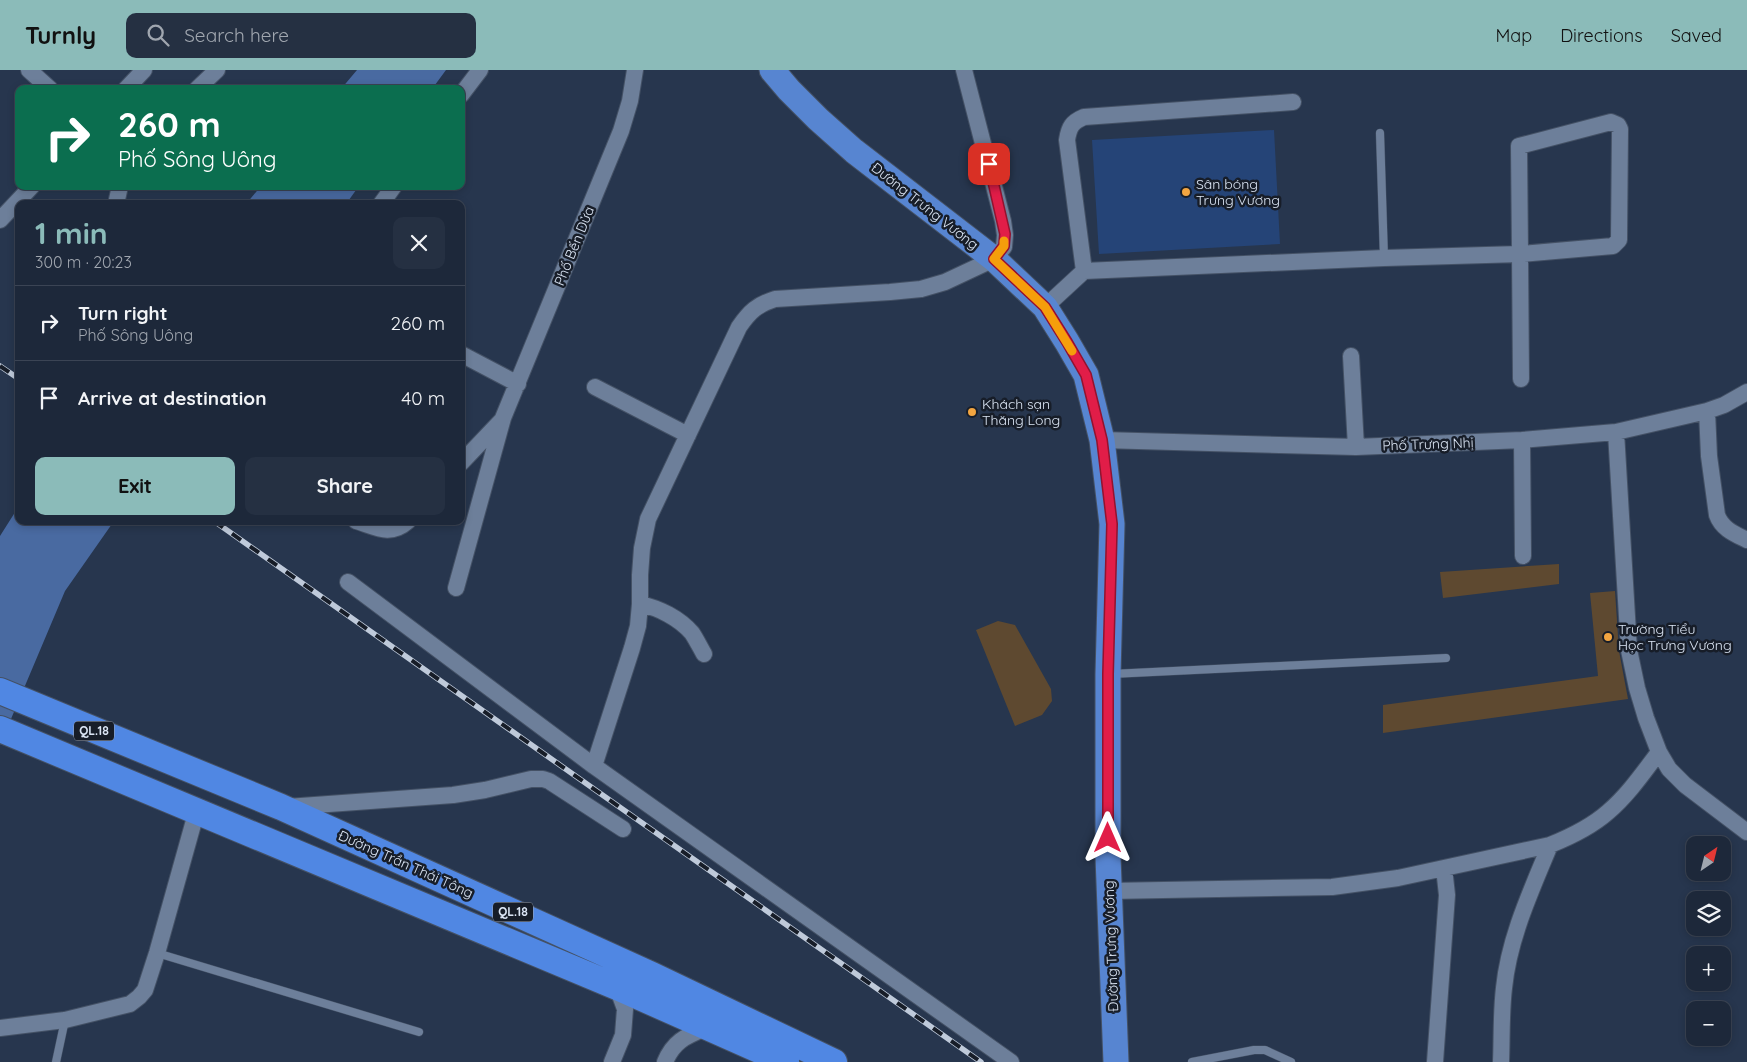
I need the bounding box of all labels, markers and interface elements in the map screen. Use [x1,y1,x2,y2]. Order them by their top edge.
search box [126,13,476,58]
text: Turnly [25,20,96,50]
icon: search [144,21,172,49]
text: Search here [184,23,289,47]
text: Map [1495,24,1532,47]
text: Directions [1560,24,1643,47]
text: Saved [1671,24,1722,47]
text: 260 m [118,102,221,146]
icon: right [35,105,100,170]
pin [968,143,1010,185]
text: Phố Sông Uông [118,145,276,173]
icon: arrive [975,150,1003,178]
street label: Đường Trưng Vương [868,159,982,253]
place label: Sân bóng Trưng Vương [1196,175,1280,209]
marker: Sân bóng Trưng Vương [1180,186,1192,198]
street label: Phố Bến Dừa [550,204,598,288]
text: 1 min [35,214,108,252]
button: close [393,217,445,269]
text: 300 m · 20:23 [35,252,132,272]
text: Turn right [78,301,167,325]
icon: right [35,309,63,337]
text: 260 m [390,311,445,335]
text: Phố Sông Uông [78,325,193,345]
icon: arrive [35,384,63,412]
text: Arrive at destination [78,386,267,410]
text: 40 m [401,386,445,410]
place label: Khách sạn Thăng Long [982,395,1060,429]
marker: Khách sạn Thăng Long [966,406,978,418]
street label: Phố Trưng Nhị [1382,433,1474,455]
button: Exit [35,457,235,515]
button: Share [245,457,445,515]
place label: Trường Tiểu Học Trưng Vương [1618,620,1732,654]
marker: Trường Tiểu Học Trưng Vương [1602,631,1614,643]
road number: QL.18 [74,721,114,740]
position arrow [1081,811,1133,863]
street label: Đường Trần Thái Tông [336,826,476,902]
north arrow [1686,836,1731,881]
map controls [1686,836,1731,1046]
street label: Đường Trưng Vương [1100,880,1122,1012]
button: layers [1686,891,1731,936]
road number: QL.18 [493,902,533,922]
button: + [1686,946,1731,991]
button: − [1686,1001,1731,1046]

